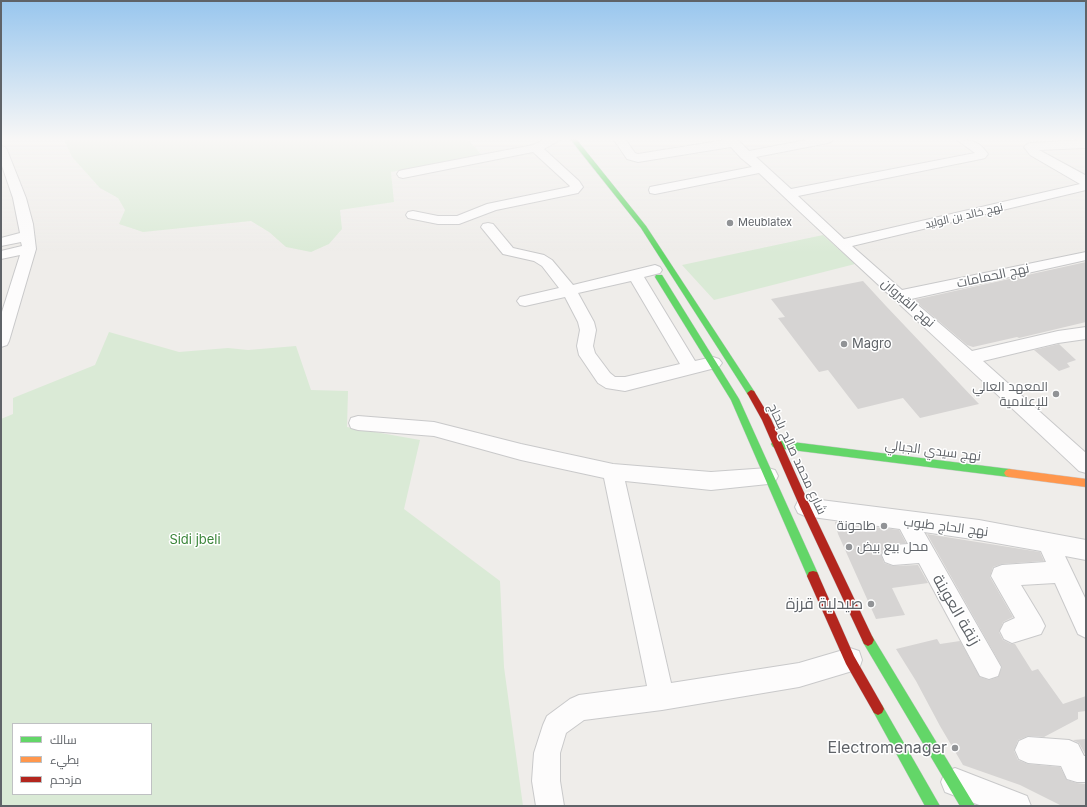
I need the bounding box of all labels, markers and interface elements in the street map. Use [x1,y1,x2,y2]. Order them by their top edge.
street label: نهج خالد بن الوليد [924,201,1004,231]
place label: Meublatex [738,216,792,230]
marker: Meublatex [725,218,735,228]
street label: نهج الحمامات [955,261,1031,291]
street label: نهج القيروان [878,275,938,331]
place label: Magro [852,336,891,352]
marker: Magro [839,339,849,349]
place label: المعهد العالي للإعلامية [972,379,1048,410]
marker: المعهد العالي للإعلامية [1051,389,1061,399]
street label: شارع محمد صالح بلحاج [764,401,830,517]
street label: نهج سيدي الجبالي [884,437,982,465]
street label: نهج الحاج طبوب [903,514,989,540]
place label: طاحونة [837,518,876,534]
marker: طاحونة [879,521,889,531]
park label: Sidi jbeli [169,532,221,548]
place label: محل بيع بيض [857,539,928,555]
marker: محل بيع بيض [844,542,854,552]
street label: زنقة العوينة [928,571,984,649]
place label: صيدلية قرزة [786,594,863,614]
marker: صيدلية قرزة [866,599,876,609]
legend [12,723,152,795]
text: سالك [50,732,77,747]
place label: Electromenager [828,738,947,758]
marker: Electromenager [950,743,960,753]
text: بطيء [50,752,79,767]
text: مزدحم [50,772,82,787]

